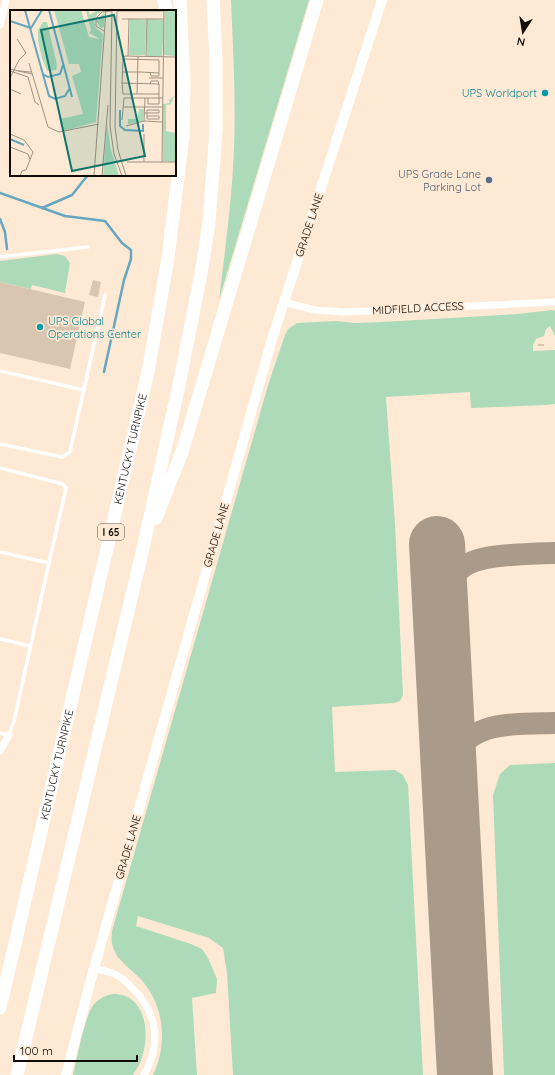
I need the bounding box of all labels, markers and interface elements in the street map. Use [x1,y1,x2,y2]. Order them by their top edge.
inset map [10,10,176,176]
north arrow [503,12,543,52]
text: N [516,34,526,49]
place label: UPS Worldport [462,86,537,100]
marker: UPS Worldport [540,88,550,98]
place label: UPS Grade Lane Parking Lot [398,167,481,194]
marker: UPS Grade Lane Parking Lot [484,175,494,185]
street label: GRADE LANE [292,191,326,259]
street label: MIDFIELD ACCESS [372,299,464,317]
place label: UPS Global Operations Center [48,314,142,341]
marker: UPS Global Operations Center [35,322,45,332]
street label: KENTUCKY TURNPIKE [110,392,150,506]
street label: GRADE LANE [200,501,232,569]
road number: I 65 [98,524,124,540]
street label: KENTUCKY TURNPIKE [37,708,76,821]
street label: GRADE LANE [112,813,144,881]
scale bar [14,1037,137,1063]
text: 100 m [20,1043,53,1058]

